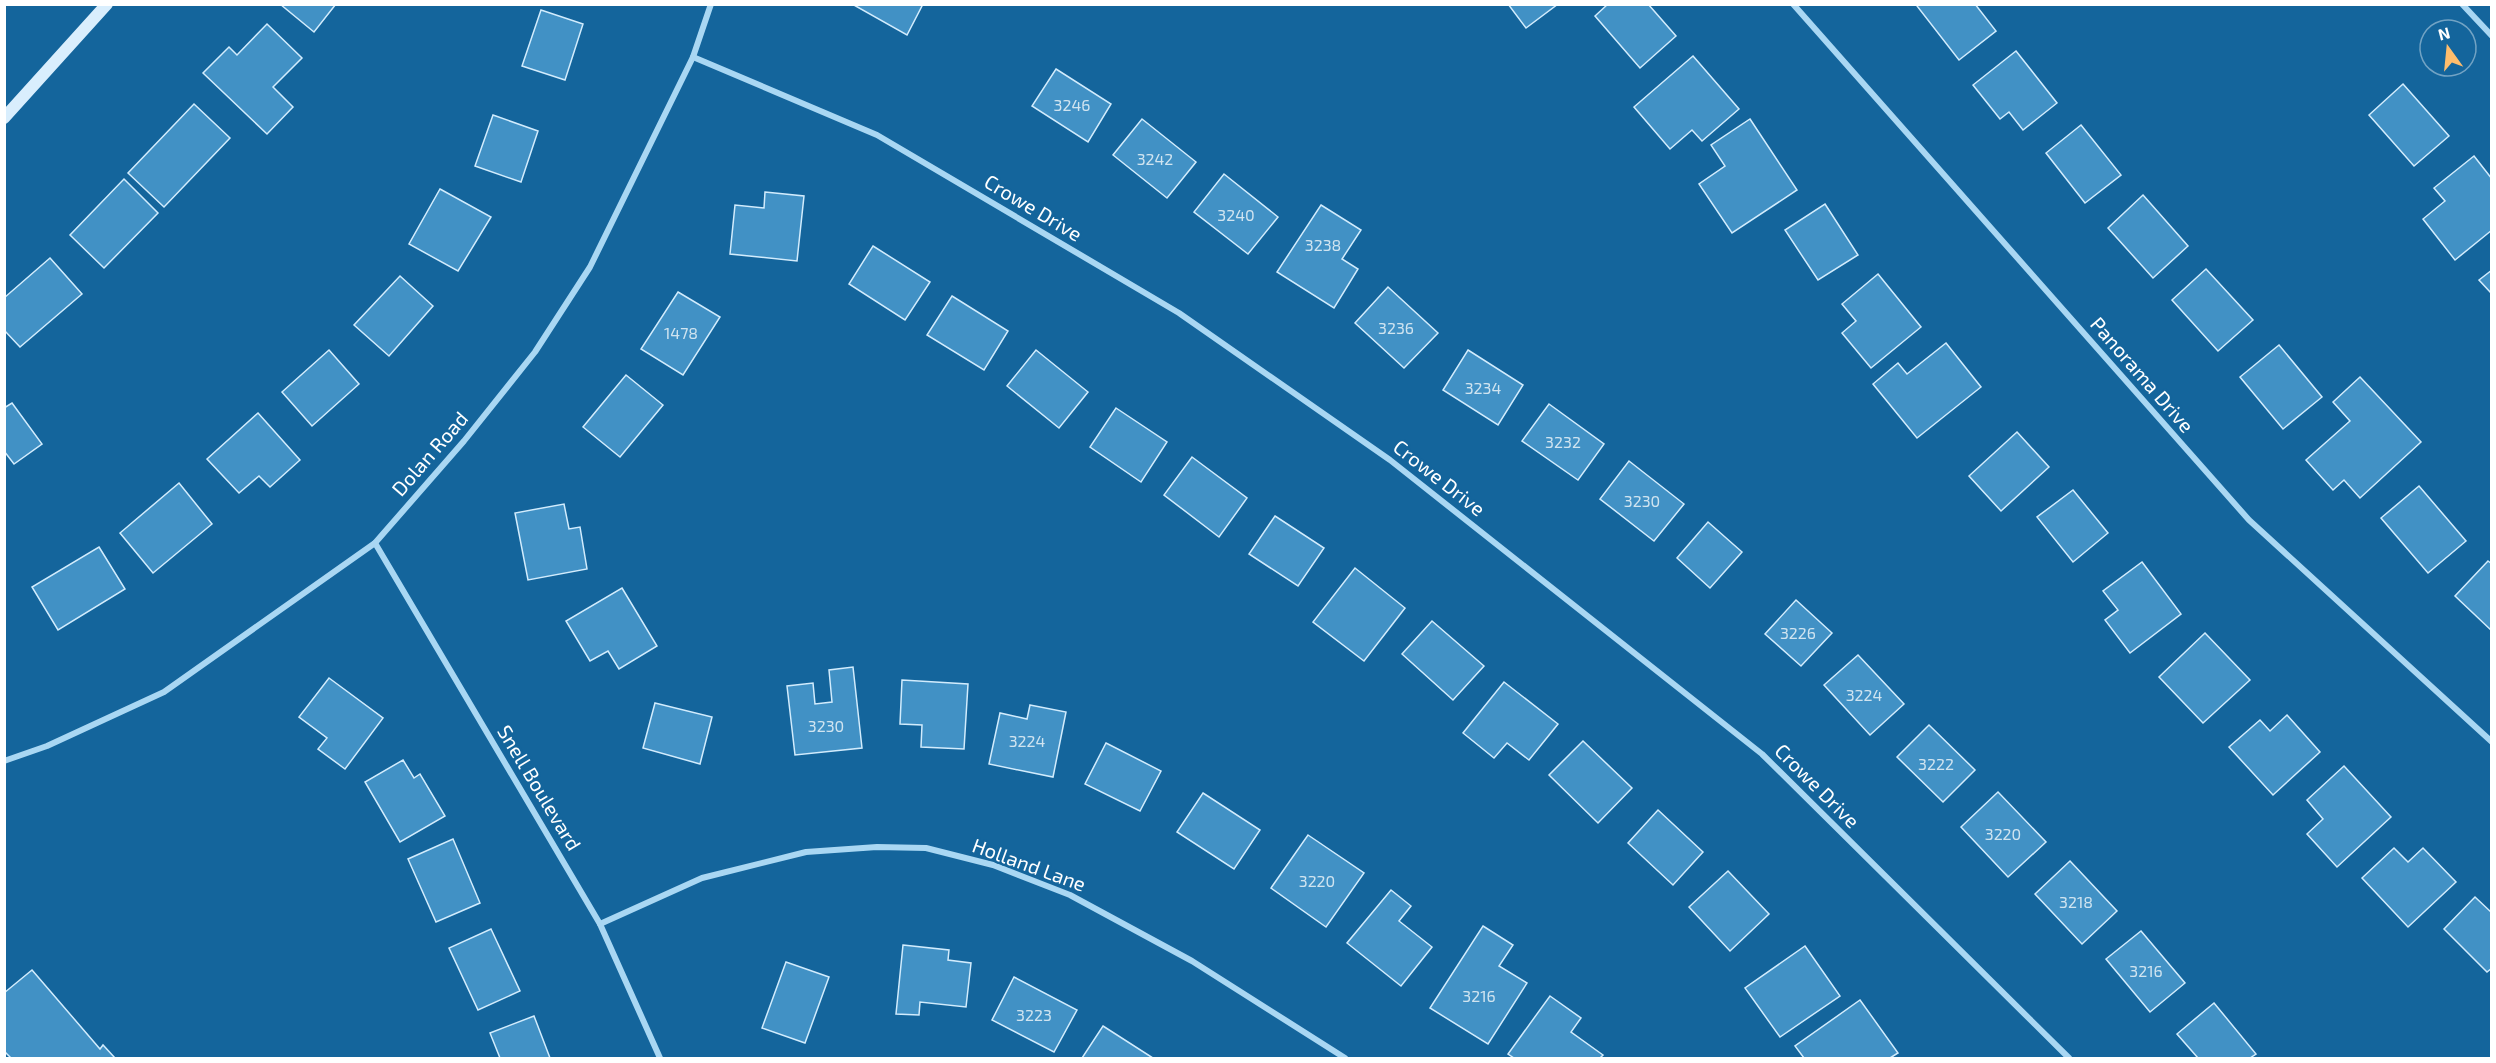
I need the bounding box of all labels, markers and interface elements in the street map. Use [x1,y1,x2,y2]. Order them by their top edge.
north arrow [2418,18,2478,78]
text: N [2436,22,2452,44]
house number: 3246 [1054,95,1090,114]
house number: 3242 [1137,149,1173,168]
street label: Crowe Drive [980,169,1087,246]
house number: 3240 [1217,205,1255,224]
house number: 3238 [1305,235,1341,254]
street label: Panorama Drive [2086,312,2199,437]
house number: 3236 [1378,318,1414,337]
house number: 1478 [664,323,698,342]
house number: 3234 [1465,378,1501,397]
street label: Dolan Road [386,406,472,500]
house number: 3232 [1545,432,1581,451]
street label: Crowe Drive [1389,434,1490,520]
house number: 3230 [1624,491,1660,510]
house number: 3226 [1780,623,1816,642]
house number: 3224 [1846,685,1883,704]
house number: 3230 [808,716,844,735]
street label: Snell Boulevard [493,720,587,855]
house number: 3224 [1009,731,1046,750]
street label: Crowe Drive [1770,738,1865,833]
house number: 3222 [1918,754,1954,773]
house number: 3220 [1985,824,2021,843]
street label: Holland Lane [969,832,1089,896]
house number: 3220 [1299,871,1335,890]
house number: 3218 [2059,892,2093,911]
house number: 3216 [2129,961,2163,980]
house number: 3216 [1462,986,1496,1005]
house number: 3223 [1016,1005,1052,1024]

